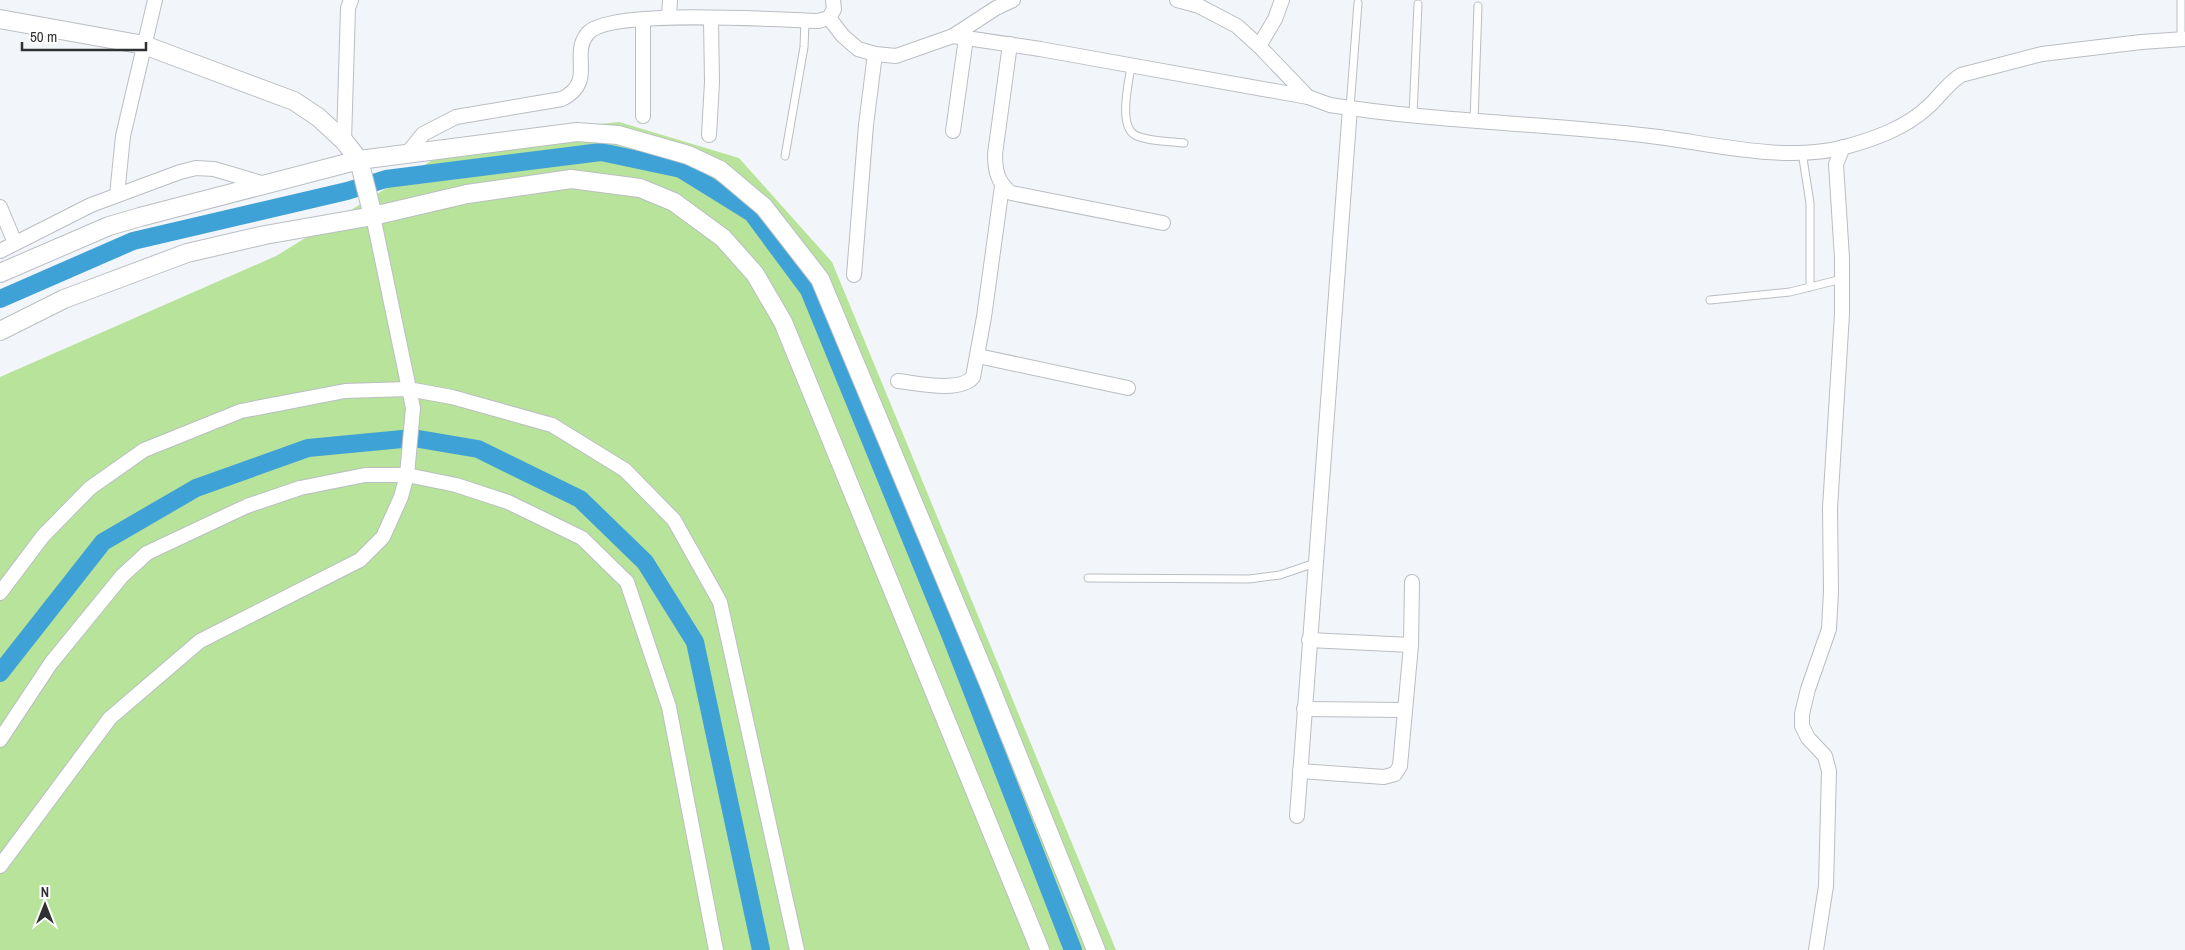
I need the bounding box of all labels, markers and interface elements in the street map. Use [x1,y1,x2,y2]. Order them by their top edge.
scale bar [22,20,146,52]
text: 50 m [30,26,57,47]
north arrow [20,880,70,930]
text: N [41,883,49,901]

